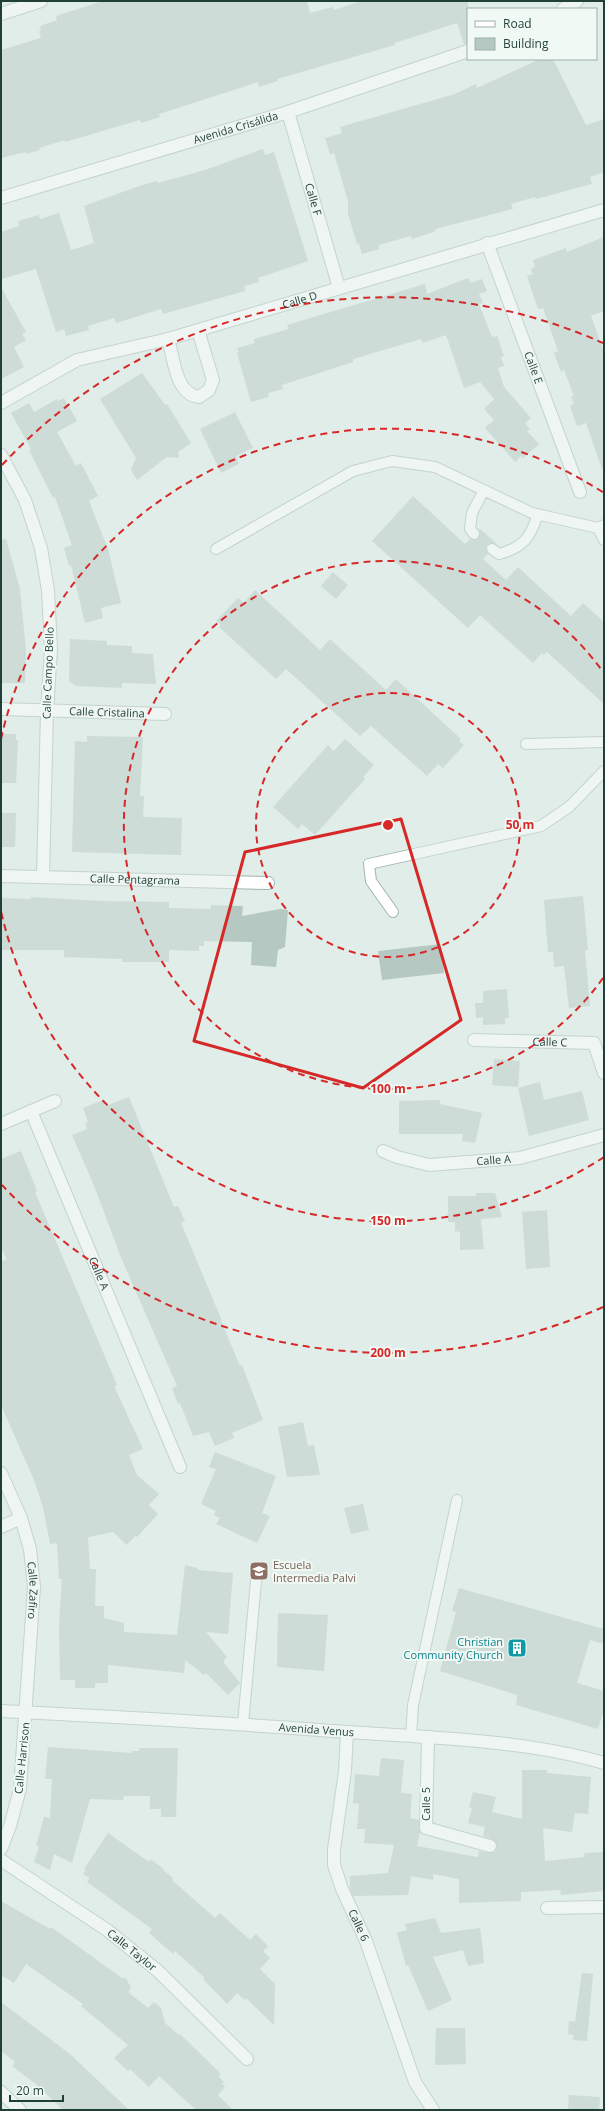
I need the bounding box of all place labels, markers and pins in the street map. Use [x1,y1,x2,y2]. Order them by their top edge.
centre of rings [381,818,395,832]
place label: Escuela Intermedia Palvi [273,1557,356,1585]
school or university icon: Escuela Intermedia Palvi [248,1560,270,1582]
place label: Christian Community Church [404,1634,503,1662]
building icon: Christian Community Church [506,1637,528,1659]

